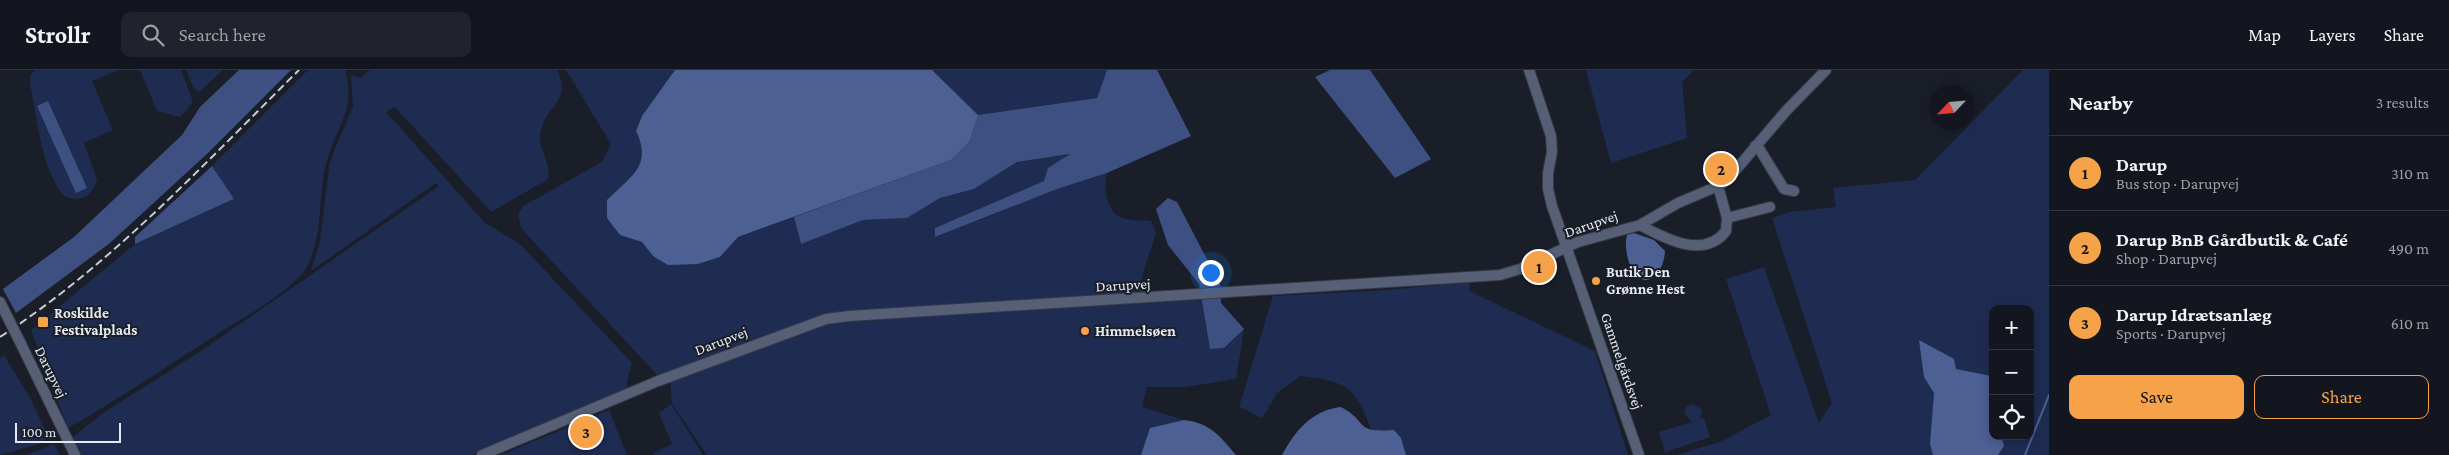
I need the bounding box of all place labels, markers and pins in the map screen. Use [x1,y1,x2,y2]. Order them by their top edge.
pin: 2 [1705,150,1737,188]
pin: 1 [1523,248,1555,286]
place label: Butik Den Grønne Hest [1606,264,1686,297]
marker: Butik Den Grønne Hest [1590,275,1602,287]
place label: Roskilde Festivalplads [54,305,137,338]
marker: Roskilde Festivalplads [36,315,50,329]
place label: Himmelsøen [1095,323,1176,339]
marker: Himmelsøen [1079,325,1091,337]
pin: 3 [570,413,602,451]

